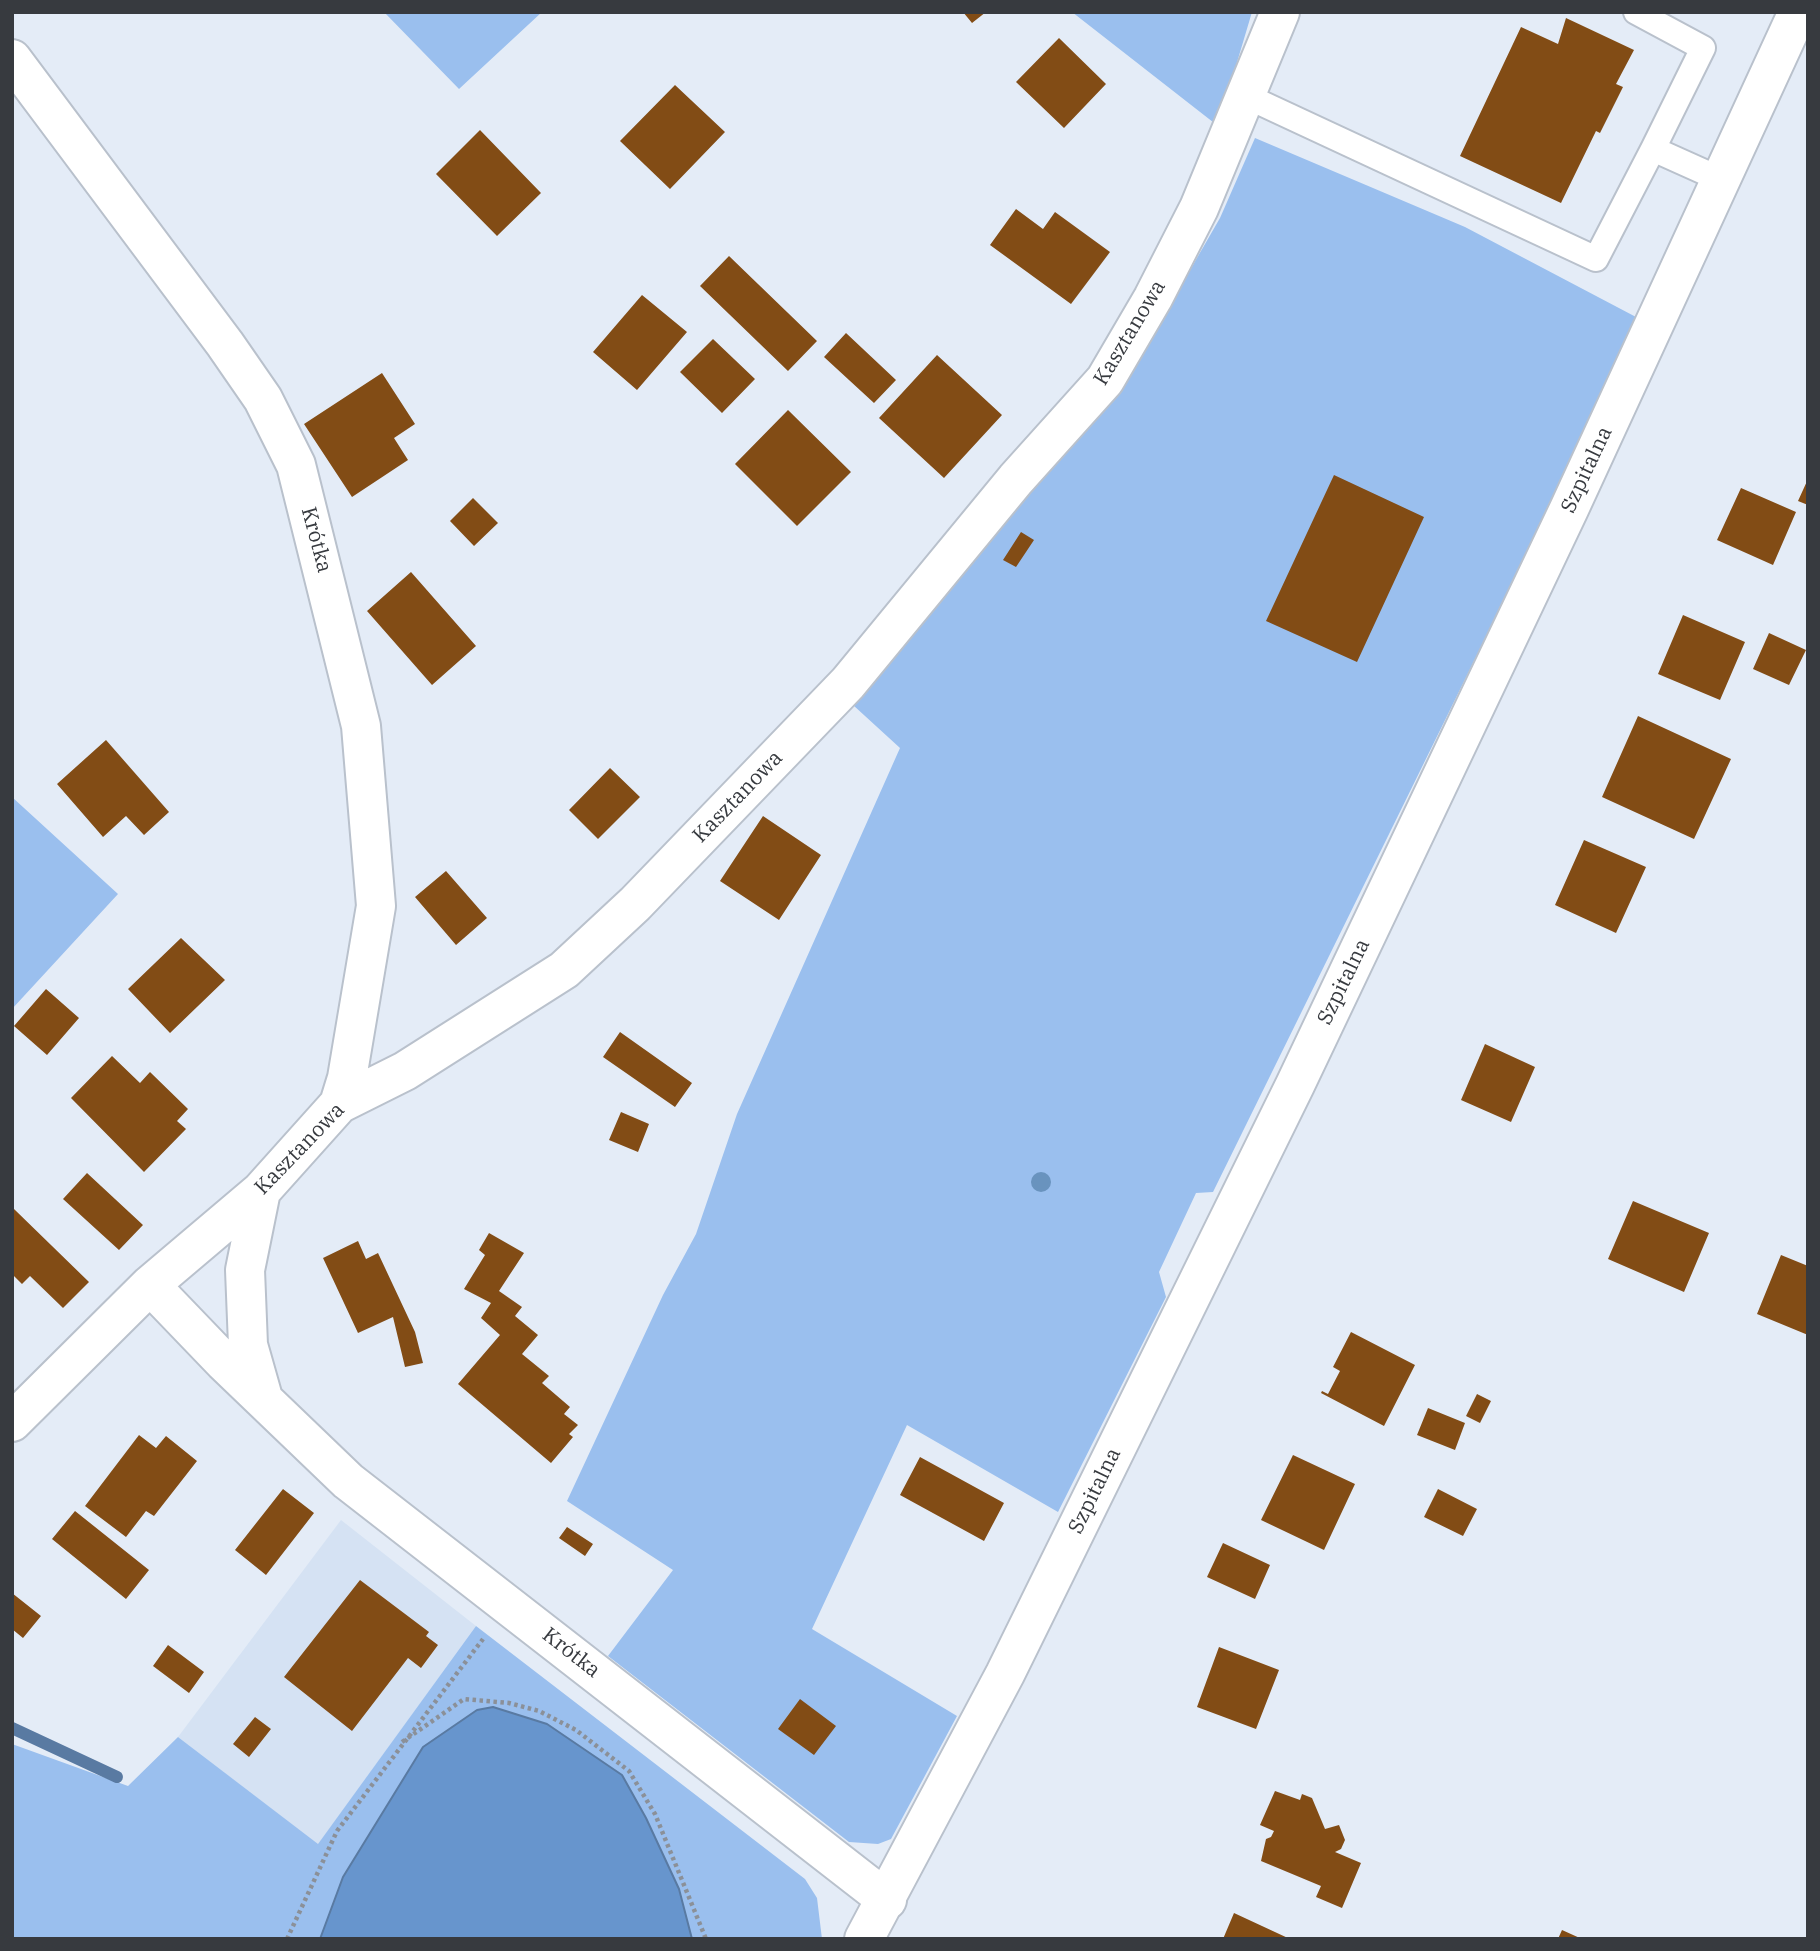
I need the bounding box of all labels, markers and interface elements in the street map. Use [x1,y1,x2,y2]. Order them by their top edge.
street label: Kasztanowa [1089,276,1171,390]
street label: Szpitalna [1556,423,1618,517]
street label: Krótka [295,504,337,576]
street label: Kasztanowa [688,746,788,848]
street label: Szpitalna [1312,935,1376,1029]
street label: Kasztanowa [250,1098,350,1200]
street label: Szpitalna [1063,1444,1127,1538]
street label: Krótka [537,1622,605,1684]

